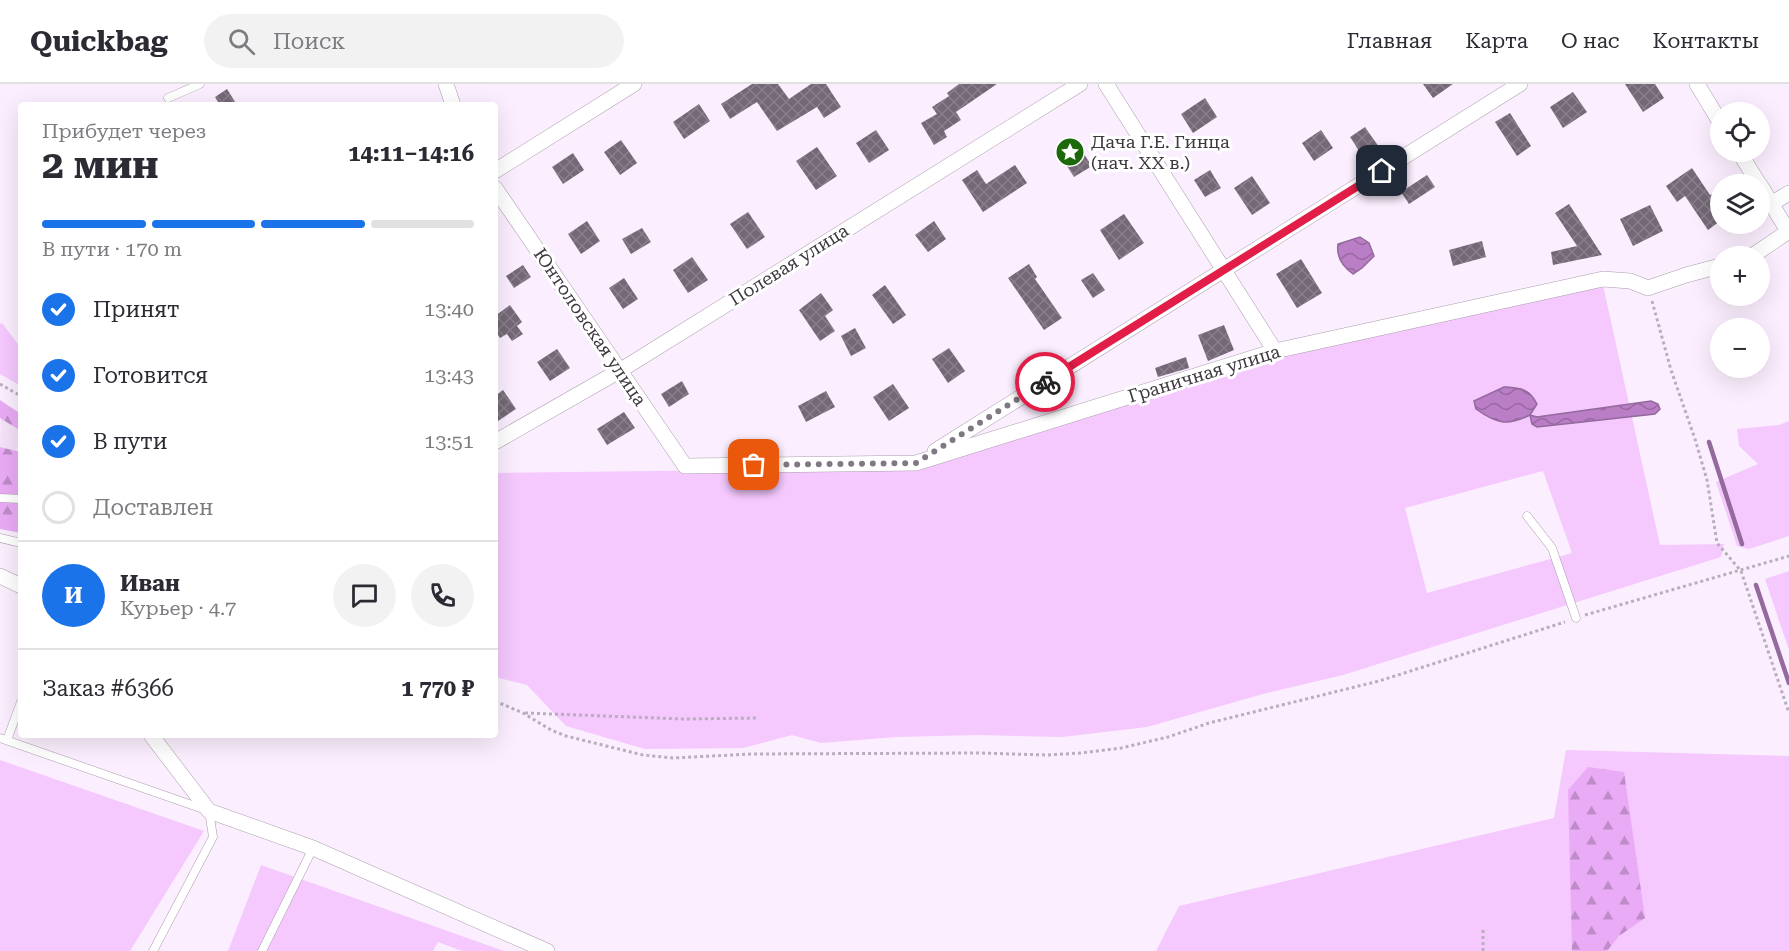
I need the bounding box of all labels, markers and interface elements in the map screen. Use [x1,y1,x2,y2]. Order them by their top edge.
search box [204,14,624,68]
text: Quickbag [30,25,168,58]
icon: search [225,25,258,58]
text: Поиск [273,29,345,54]
text: Главная [1347,29,1432,53]
text: Карта [1465,29,1528,53]
text: О нас [1561,29,1620,53]
text: Контакты [1653,29,1759,53]
map controls [1710,102,1770,378]
button: locate [1710,102,1770,162]
text: Прибудет через [42,119,206,143]
place label: Дача Г.Е. Гинца (нач. XX в.) [1091,131,1230,173]
place icon: Дача Г.Е. Гинца (нач. XX в.) [1054,136,1086,168]
text: 14:11–14:16 [348,141,474,166]
text: 2 мин [42,142,159,188]
pin [1356,145,1407,196]
icon: home [1365,154,1398,187]
button: layers [1710,174,1770,234]
street label: Полевая улица [725,219,852,310]
text: В пути · 170 m [42,237,182,261]
street label: Юнтоловская улица [530,244,651,410]
button: + [1710,246,1770,306]
icon: check [42,293,75,326]
text: Принят [93,297,180,322]
text: 13:40 [424,297,474,321]
button: − [1710,318,1770,378]
street label: Граничная улица [1125,340,1283,407]
courier [1015,352,1075,412]
icon: check [42,359,75,392]
text: Готовится [93,363,208,388]
text: 13:43 [424,363,474,387]
icon: bike [1029,366,1062,399]
icon: check [42,425,75,458]
text: В пути [93,429,168,454]
text: 13:51 [424,429,474,453]
pin [728,439,779,490]
icon: bag [737,448,770,481]
text: Доставлен [93,495,213,520]
button: chat [333,564,396,627]
button: phone [411,564,474,627]
text: Иван [120,571,180,596]
text: И [64,583,83,608]
text: Курьер · 4.7 [120,596,236,620]
text: Заказ #6366 [42,676,174,701]
text: 1 770 ₽ [401,676,474,701]

